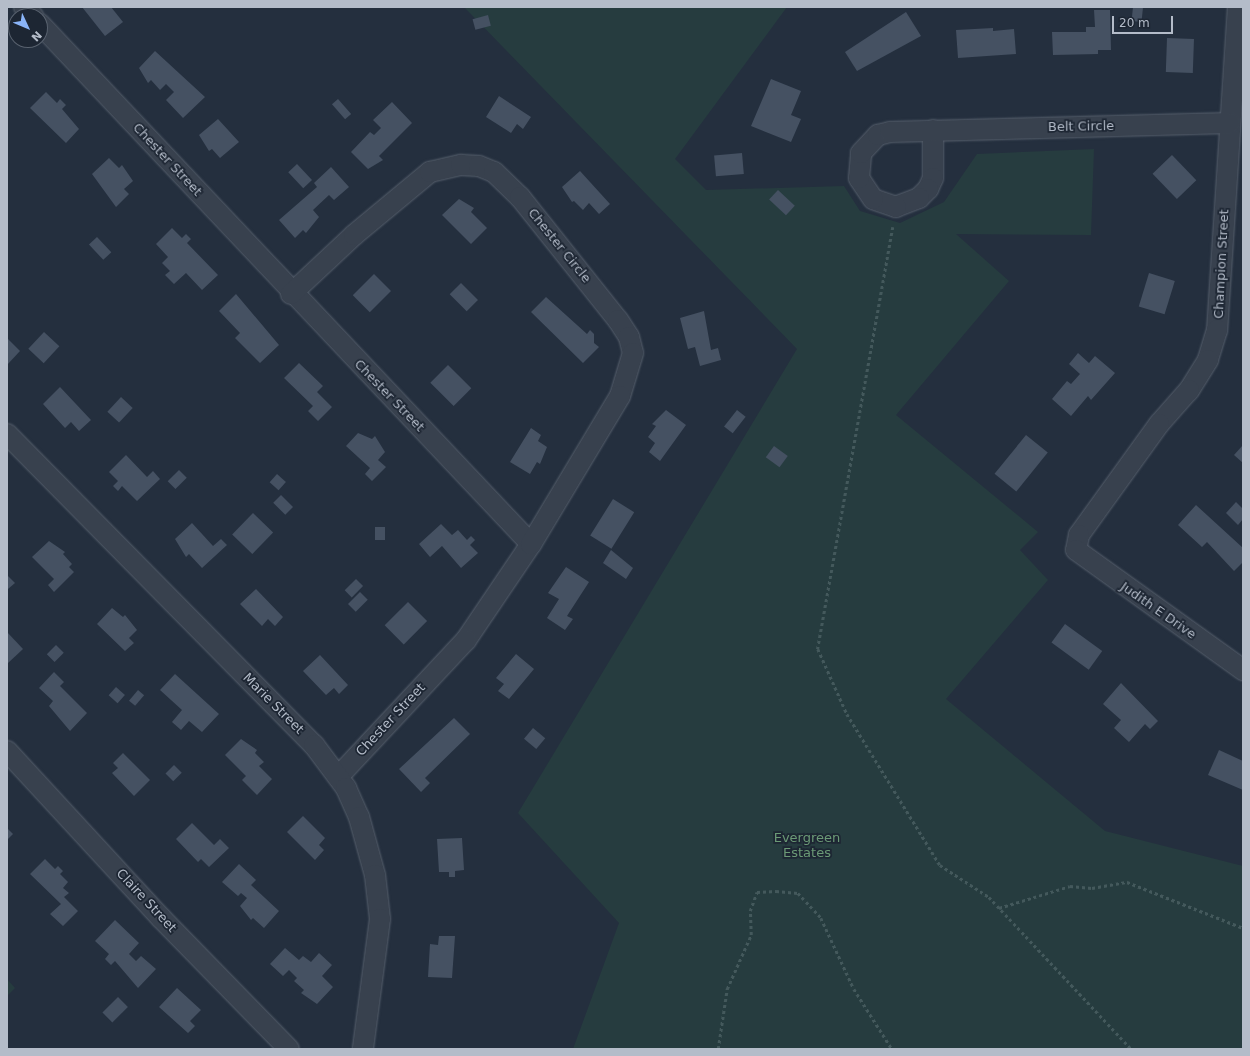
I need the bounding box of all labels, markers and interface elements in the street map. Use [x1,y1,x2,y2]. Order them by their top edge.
north arrow [8,8,48,48]
scale bar [1114,8,1175,34]
text: 20 m [1119,16,1150,30]
text: N [28,28,44,44]
street label: Belt Circle [1048,119,1114,135]
street label: Chester Street [129,120,205,200]
street label: Chester Circle [524,206,594,286]
street label: Champion Street [1211,209,1233,319]
street label: Chester Street [351,357,427,435]
street label: Judith E Drive [1117,579,1199,643]
street label: Marie Street [239,670,307,738]
street label: Chester Street [353,680,429,760]
park label: Evergreen Estates [774,831,840,862]
street label: Claire Street [113,866,179,936]

